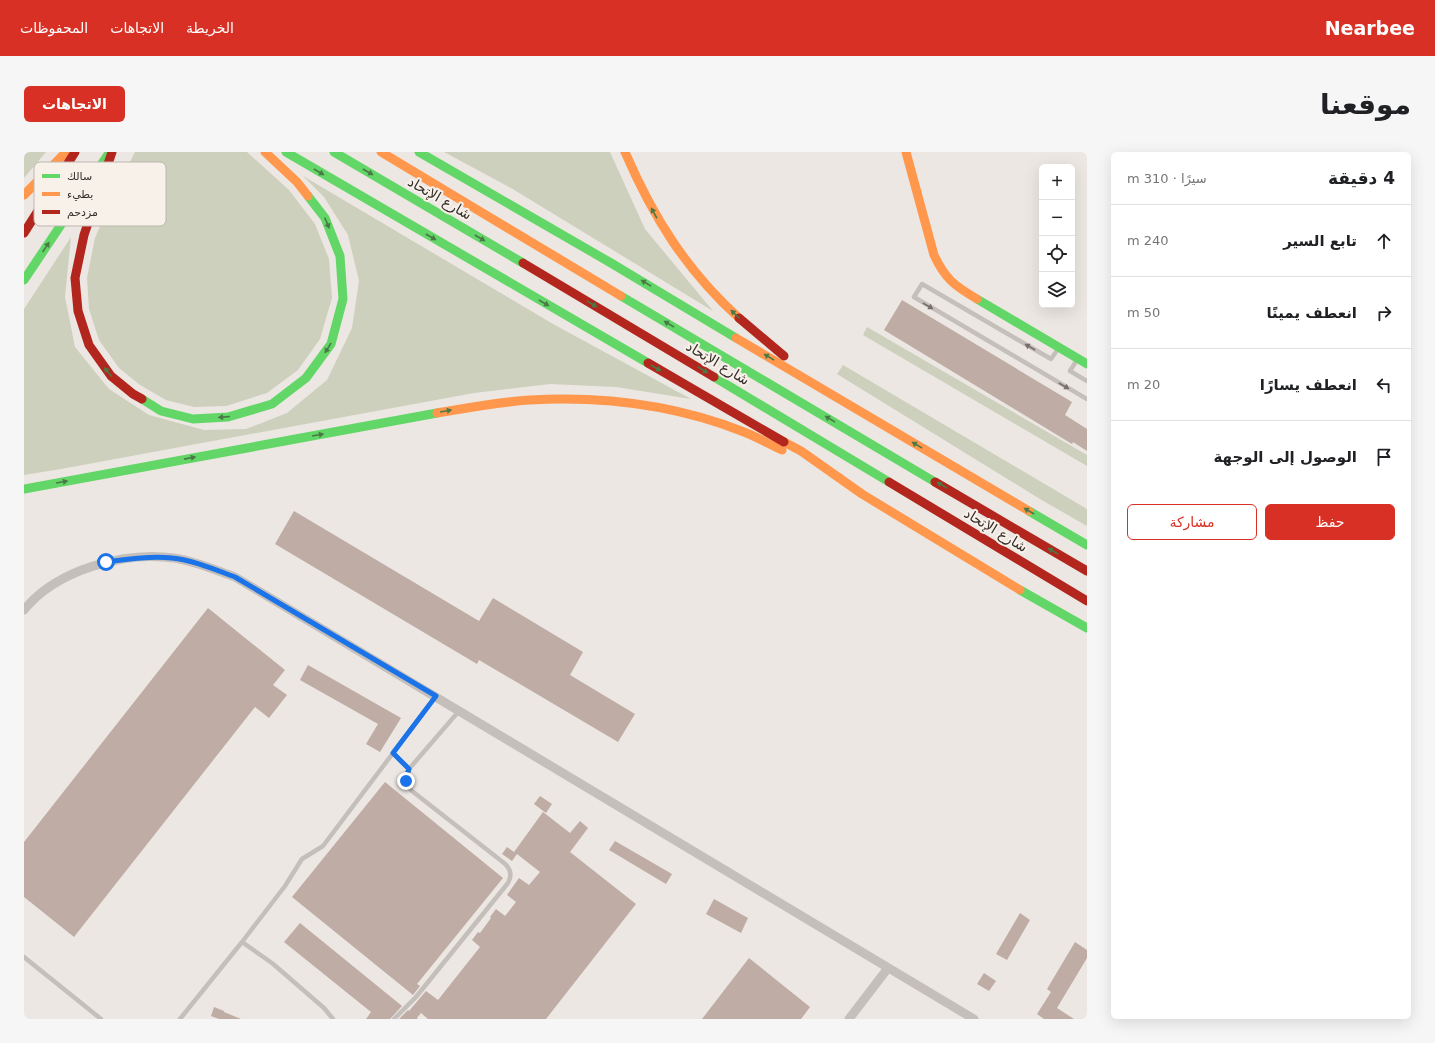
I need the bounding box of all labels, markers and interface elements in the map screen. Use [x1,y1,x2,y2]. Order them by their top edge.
text: Nearbee [1325,17,1415,39]
text: المحفوظات [20,20,88,36]
text: الاتجاهات [110,20,164,36]
text: الخريطة [186,20,234,36]
button: الاتجاهات [24,86,125,122]
text: موقعنا [1320,88,1411,121]
legend [34,162,166,226]
map controls [1039,164,1075,308]
button: + [1039,164,1075,200]
one-way arrow [313,168,325,175]
one-way arrow [362,168,373,175]
text: 4 دقيقة [1328,168,1395,188]
text: سالك [67,170,92,183]
text: سيرًا · 310 m [1127,171,1207,186]
street label: شارع الإتحاد [405,173,475,224]
text: بطيء [67,188,93,201]
button: − [1039,200,1075,236]
text: مزدحم [67,206,98,219]
one-way arrow [650,207,657,219]
one-way arrow [324,218,330,230]
icon: ahead [1373,230,1395,252]
text: تابع السير [1283,232,1357,250]
text: 240 m [1127,233,1169,248]
one-way arrow [425,234,437,241]
one-way arrow [474,234,486,241]
button: locate [1039,236,1075,272]
one-way arrow [42,242,49,253]
button: layers [1039,272,1075,308]
one-way arrow [640,280,652,287]
one-way arrow [538,299,550,306]
one-way arrow [586,300,598,307]
one-way arrow [922,302,934,309]
icon: right [1373,302,1395,324]
text: انعطف يمينًا [1266,304,1357,322]
text: 50 m [1127,305,1160,320]
one-way arrow [730,310,740,319]
one-way arrow [663,321,675,328]
street label: شارع الإتحاد [683,338,752,389]
one-way arrow [324,342,331,354]
one-way arrow [1024,344,1036,351]
one-way arrow [763,353,775,360]
one-way arrow [650,364,662,371]
one-way arrow [104,366,113,377]
one-way arrow [697,367,709,374]
icon: left [1373,374,1395,396]
text: انعطف يسارًا [1260,376,1357,394]
text: 20 m [1127,377,1160,392]
one-way arrow [1059,382,1070,389]
one-way arrow [440,408,452,414]
one-way arrow [218,414,230,421]
one-way arrow [824,415,836,422]
one-way arrow [312,431,324,437]
one-way arrow [911,442,923,449]
icon: arrive [1373,446,1395,468]
text: الوصول إلى الوجهة [1214,448,1357,466]
one-way arrow [184,455,196,461]
one-way arrow [56,479,69,485]
one-way arrow [936,481,948,488]
button: مشاركة [1127,504,1257,540]
button: حفظ [1265,504,1395,540]
street label: شارع الإتحاد [961,505,1030,556]
one-way arrow [1023,508,1035,515]
one-way arrow [1048,547,1058,555]
route start [97,553,115,571]
route end [397,772,415,790]

